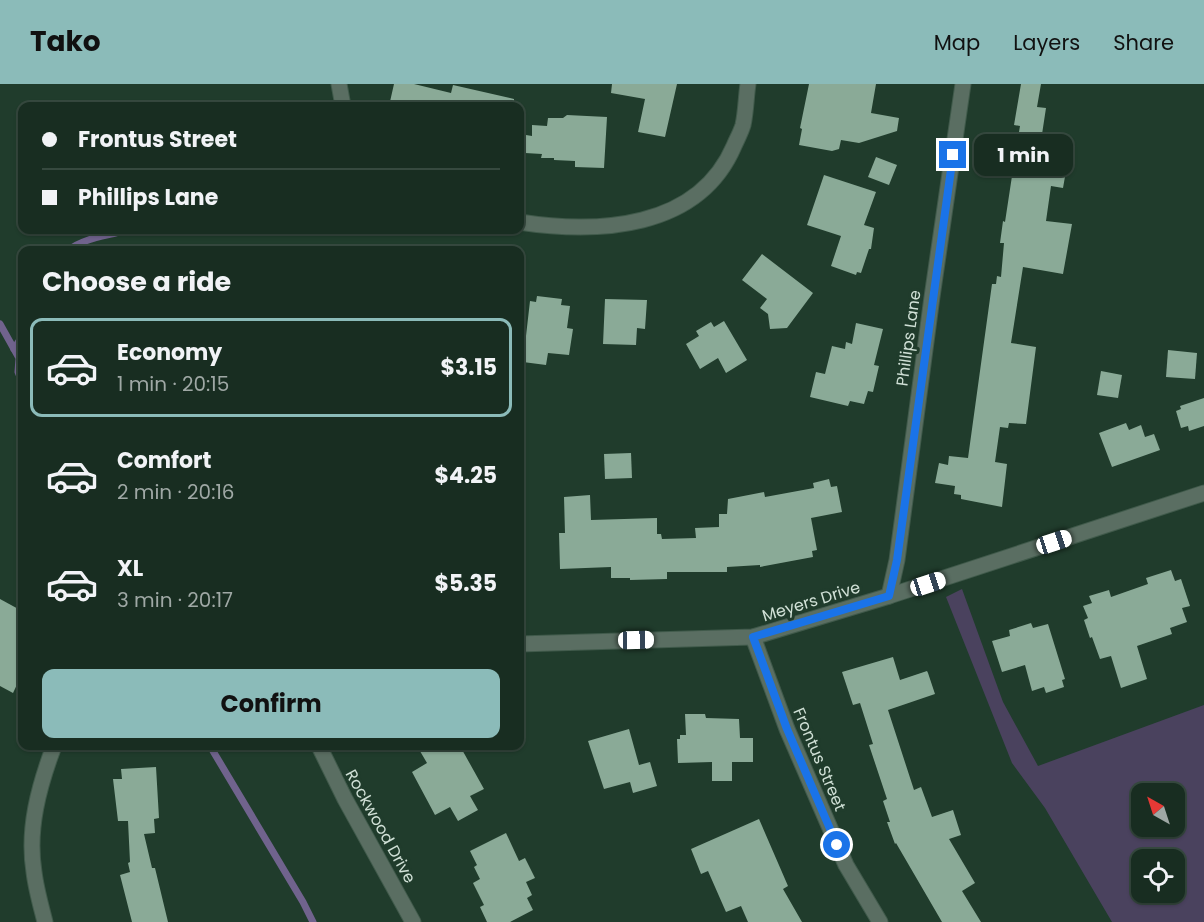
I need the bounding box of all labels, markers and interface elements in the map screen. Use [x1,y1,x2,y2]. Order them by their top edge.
text: Tako [30,22,101,61]
text: Map [934,28,980,57]
text: Layers [1013,28,1080,57]
text: Share [1113,28,1174,57]
text: Frontus Street [78,124,237,155]
callout: 1 min [974,134,1073,176]
route end [939,141,966,168]
text: 1 min [997,141,1050,169]
text: Phillips Lane [78,182,218,213]
text: Choose a ride [42,263,231,300]
street label: Phillips Lane [890,289,927,387]
text: Economy [117,337,222,368]
icon: car [45,341,99,395]
text: $3.15 [440,352,497,383]
text: 1 min · 20:15 [117,370,229,398]
text: Comfort [117,445,211,476]
icon: car [45,449,99,503]
text: $4.25 [435,460,497,491]
text: 2 min · 20:16 [117,478,235,506]
car [1034,528,1074,556]
text: XL [117,553,143,584]
icon: car [45,557,99,611]
text: $5.35 [434,568,497,599]
car [908,570,948,598]
street label: Meyers Drive [759,576,863,627]
text: 3 min · 20:17 [117,586,233,614]
car [618,631,654,649]
button: Confirm [42,669,500,738]
street label: Frontus Street [787,704,852,814]
street label: Rockwood Drive [340,765,421,887]
north arrow [1131,783,1185,837]
map controls [1131,783,1185,903]
route start [823,831,850,858]
button: locate [1131,849,1185,903]

